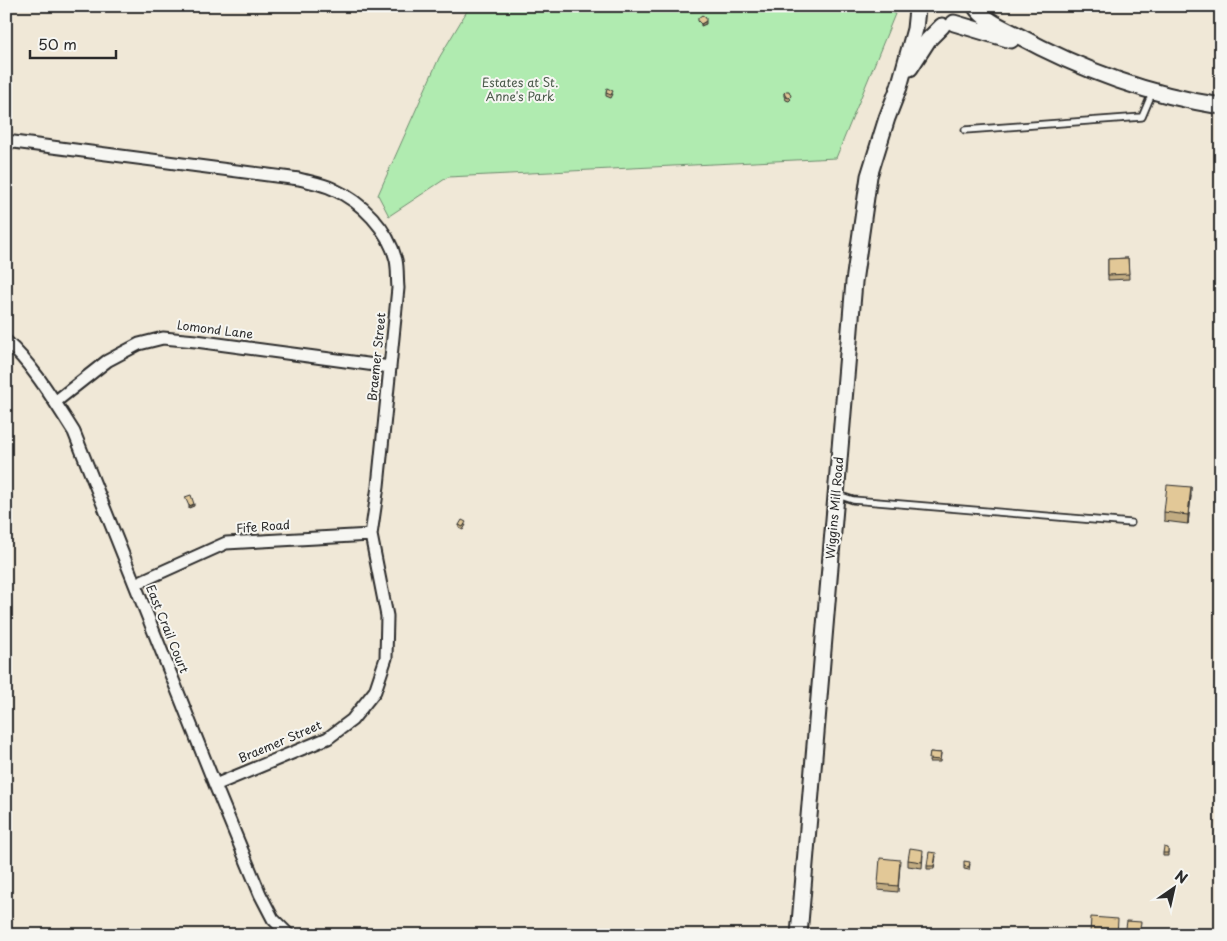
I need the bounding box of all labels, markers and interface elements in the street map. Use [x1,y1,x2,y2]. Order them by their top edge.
scale bar [30,28,116,60]
text: 50 m [38,32,77,55]
park label: Estates at St. Anne's Park [482,73,558,105]
street label: Braemer Street [362,312,390,402]
street label: Lomond Lane [176,315,255,343]
street label: Wiggins Mill Road [821,456,847,560]
street label: Fife Road [235,515,290,537]
street label: East Crail Court [142,582,194,676]
street label: Braemer Street [235,715,324,767]
north arrow [1150,864,1200,914]
text: N [1171,865,1192,889]

